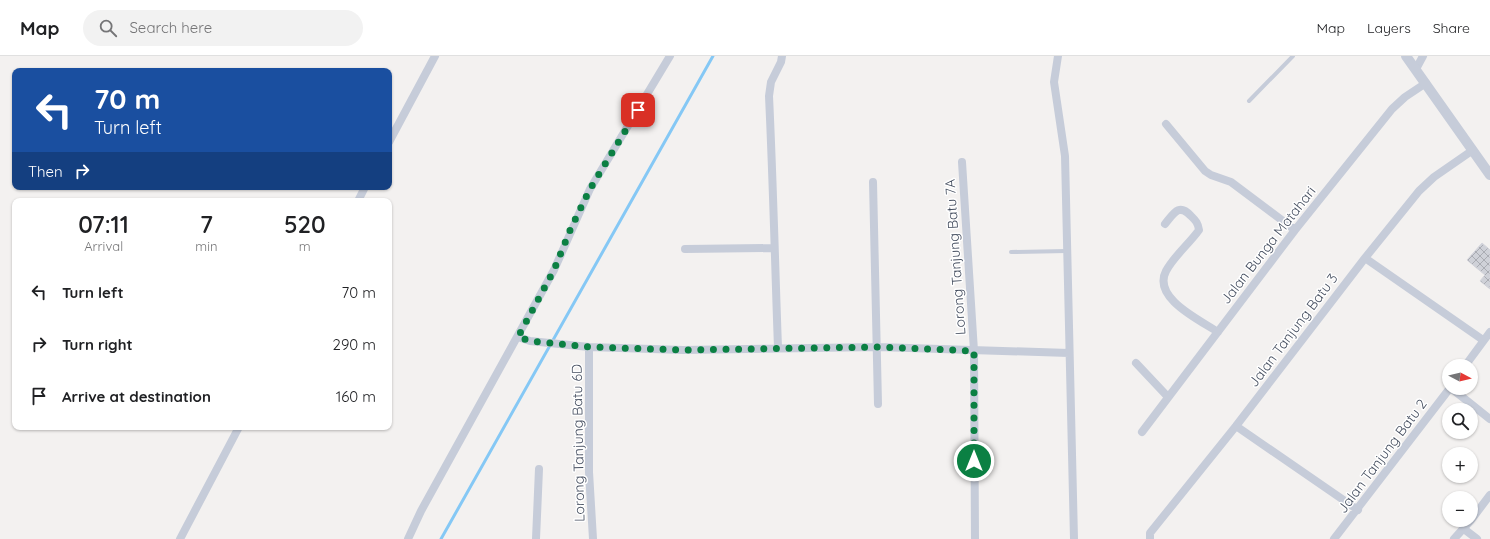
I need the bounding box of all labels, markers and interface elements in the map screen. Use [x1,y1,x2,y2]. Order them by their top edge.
search box [83,10,363,46]
text: Map [20,16,59,40]
icon: search [97,17,119,39]
text: Search here [129,18,212,37]
text: Map [1316,19,1345,37]
text: Layers [1367,19,1411,37]
text: Share [1433,19,1470,37]
text: 70 m [94,81,160,116]
icon: left [28,84,80,136]
pin [621,93,655,127]
icon: arrive [627,99,649,121]
text: Turn left [94,116,162,139]
icon: right [71,160,93,182]
text: Then [28,162,63,181]
street label: Lorong Tanjung Batu 7A [941,178,969,336]
street label: Jalan Bunga Matahari [1216,183,1320,307]
text: 07:11 [78,209,129,239]
text: 7 [200,209,213,239]
text: 520 [284,209,326,239]
text: Arrival [84,238,123,254]
text: min [195,238,218,254]
text: m [299,238,311,254]
street label: Jalan Tanjung Batu 3 [1244,270,1342,390]
icon: left [28,281,50,303]
text: Turn left [62,283,124,302]
text: 70 m [342,283,376,302]
icon: right [28,333,50,355]
text: Turn right [62,335,133,354]
text: 290 m [333,335,376,354]
north arrow [1442,359,1478,395]
map controls [1442,359,1478,527]
street label: Lorong Tanjung Batu 6D [568,364,588,522]
icon: arrive [28,385,50,407]
text: Arrive at destination [62,387,211,406]
text: 160 m [336,387,376,406]
street label: Jalan Tanjung Batu 2 [1333,395,1431,517]
button: search [1442,403,1478,439]
position arrow [953,440,995,482]
button: + [1442,447,1478,483]
button: − [1442,491,1478,527]

